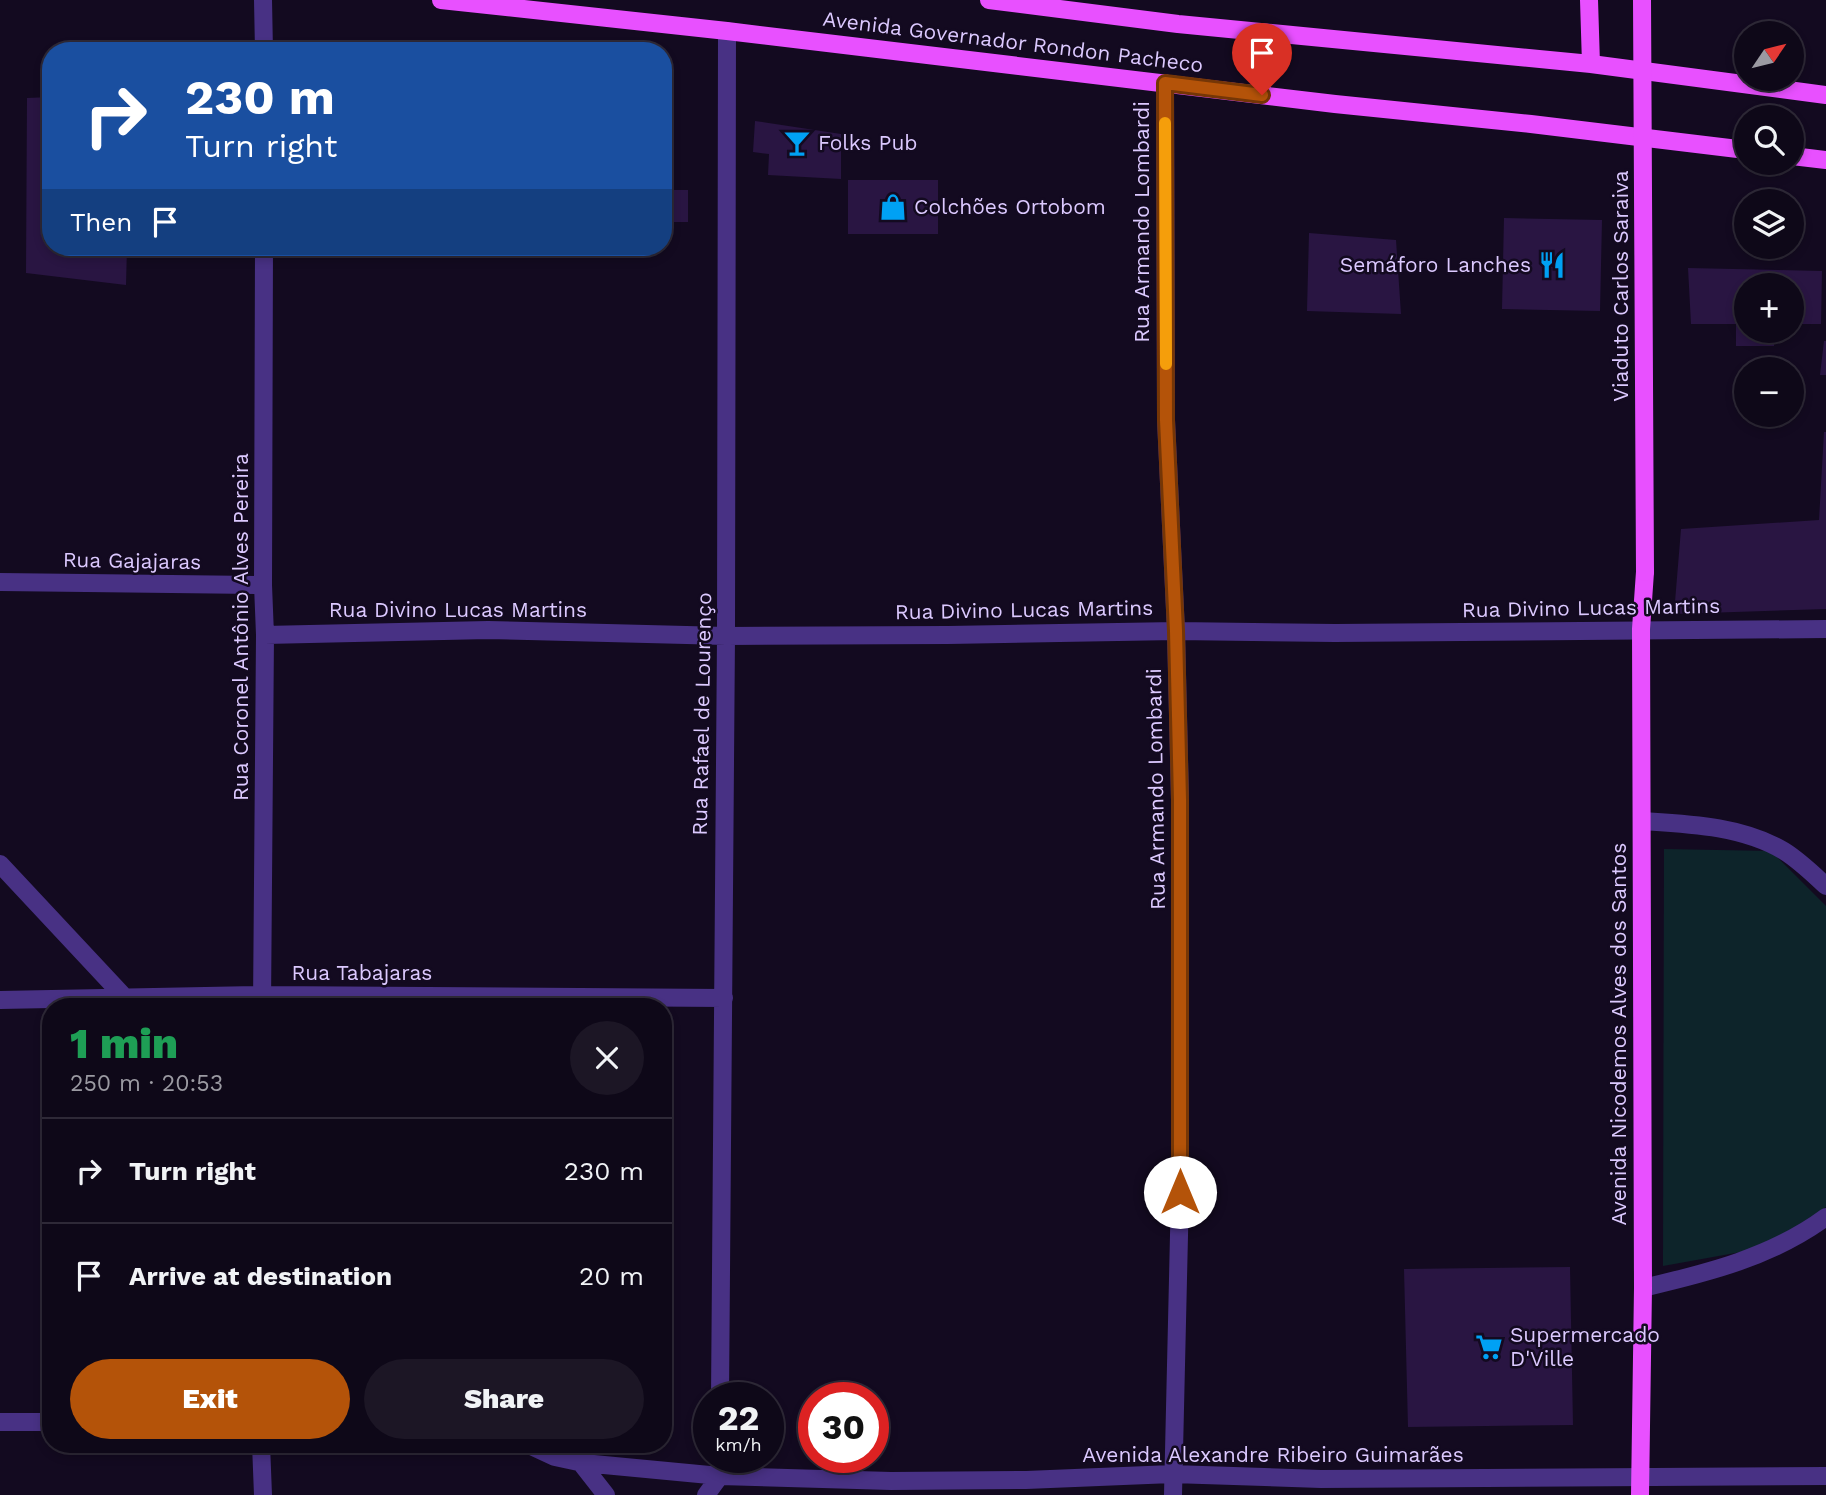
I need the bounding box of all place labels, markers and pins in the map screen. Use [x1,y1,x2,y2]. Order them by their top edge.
pin [1232,23,1292,95]
bar icon: Folks Pub [782,128,812,158]
place label: Folks Pub [818,130,918,155]
shop icon: Colchões Ortobom [878,192,908,222]
place label: Colchões Ortobom [914,194,1106,219]
restaurant icon: Semáforo Lanches [1537,250,1567,280]
place label: Semáforo Lanches [1340,252,1531,277]
place label: Supermercado D'Ville [1510,1322,1660,1371]
supermarket icon: Supermercado D'Ville [1474,1332,1504,1362]

